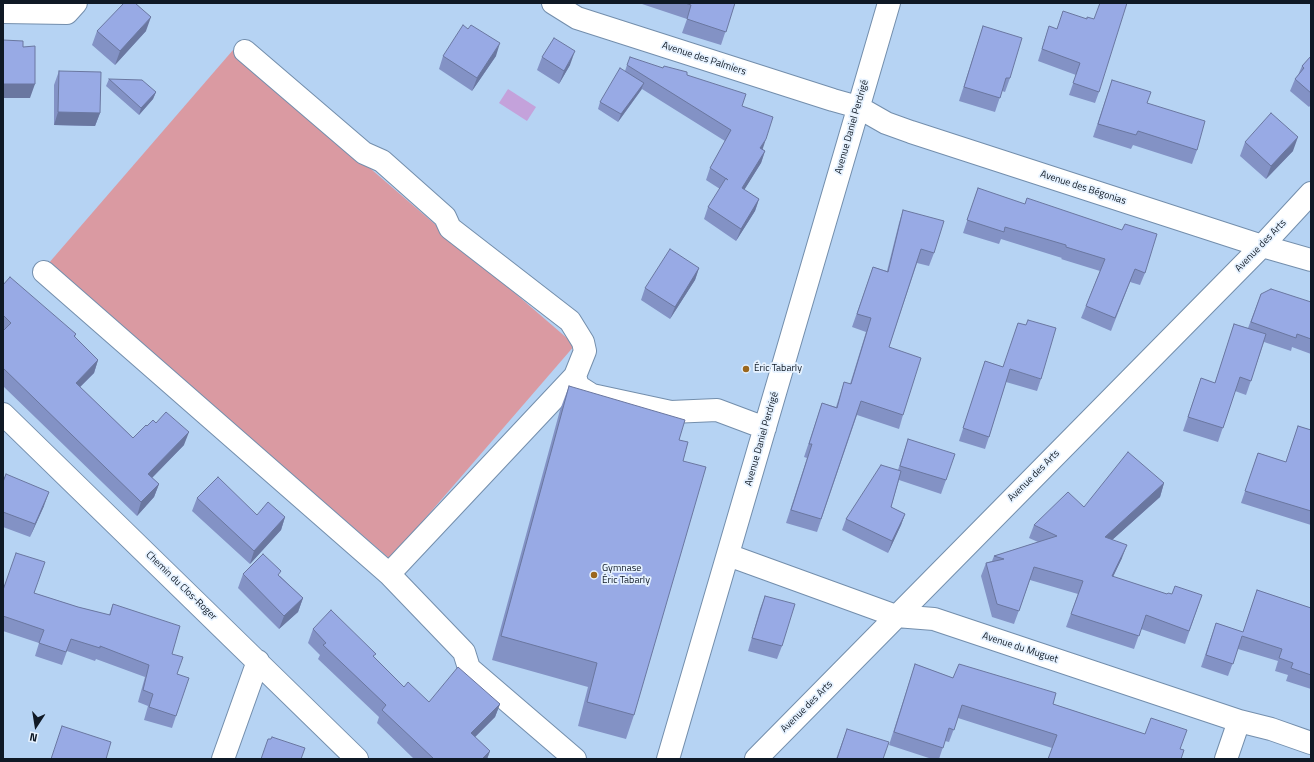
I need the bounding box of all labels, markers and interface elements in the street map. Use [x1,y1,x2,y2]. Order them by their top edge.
street label: Avenue des Palmiers [660,40,748,78]
street label: Avenue Daniel Perdrigé [833,79,871,175]
street label: Avenue des Bégonias [1039,168,1127,208]
street label: Avenue des Arts [1233,217,1289,275]
place label: Éric Tabarly [754,363,802,375]
marker: Éric Tabarly [741,364,751,374]
street label: Avenue Daniel Perdrigé [743,391,781,487]
street label: Avenue des Arts [1006,448,1062,504]
street label: Chemin du Clos-Roger [143,549,219,623]
place label: Gymnase Éric Tabarly [602,563,650,586]
marker: Gymnase Éric Tabarly [589,570,599,580]
street label: Avenue du Muguet [981,630,1059,666]
street label: Avenue des Arts [779,679,835,735]
north arrow [16,706,56,746]
text: N [28,729,39,746]

